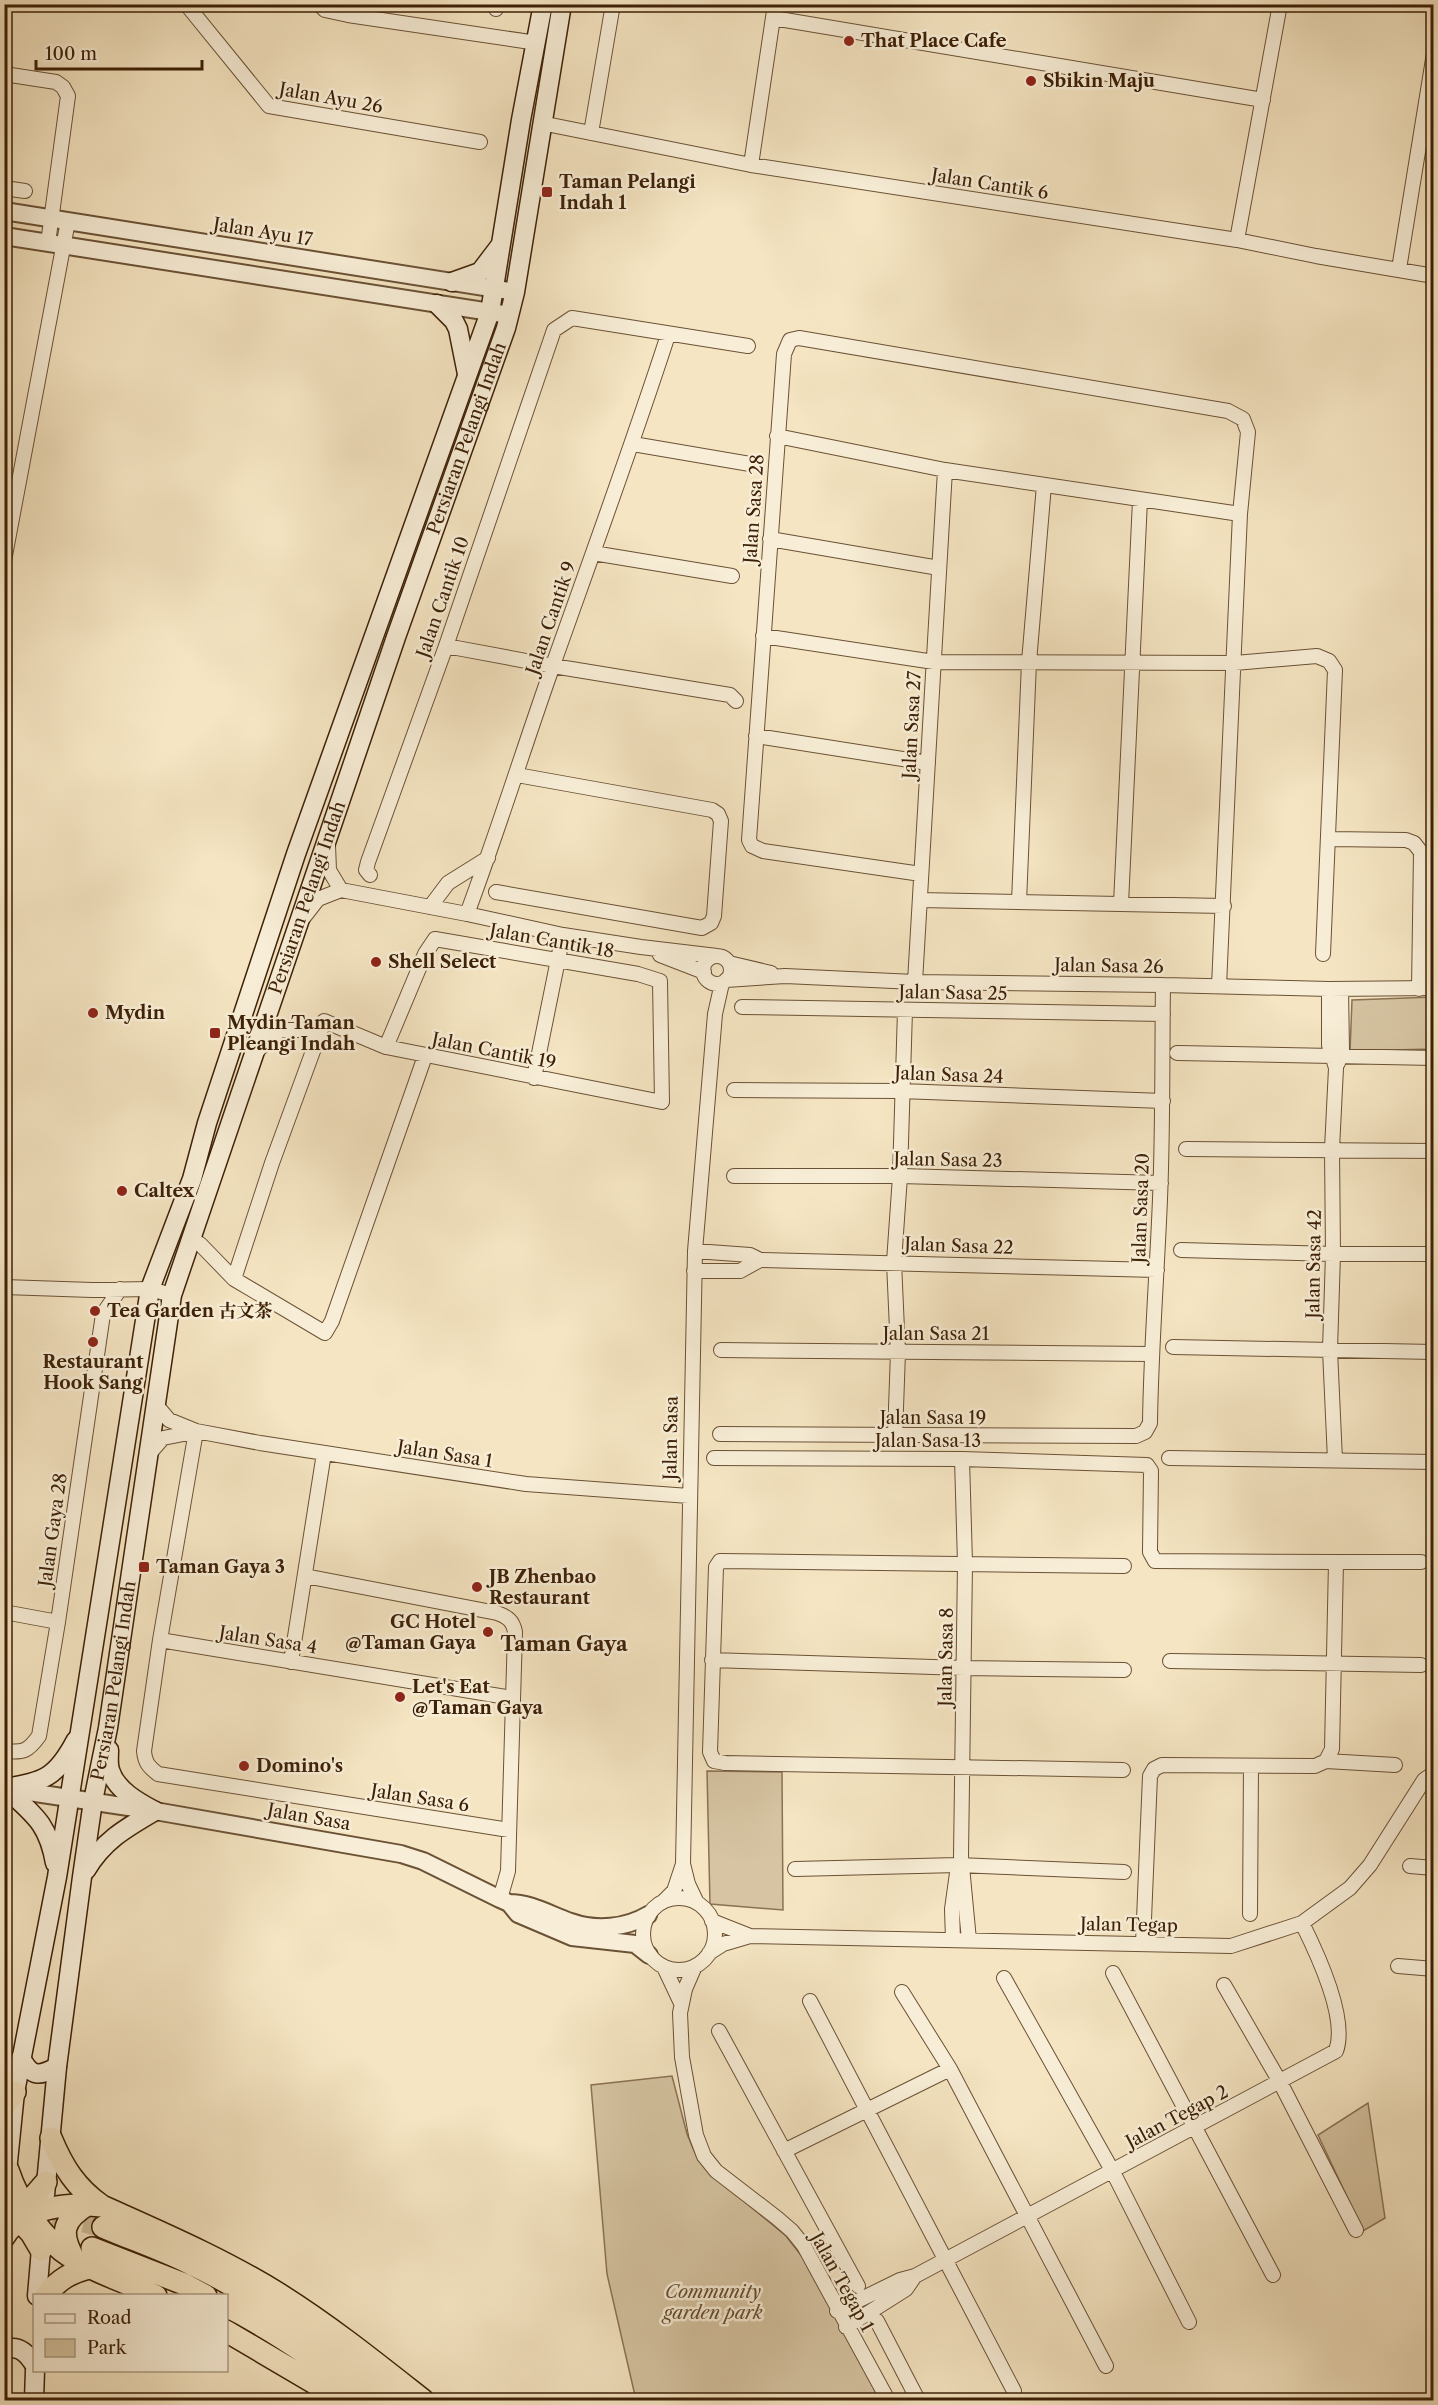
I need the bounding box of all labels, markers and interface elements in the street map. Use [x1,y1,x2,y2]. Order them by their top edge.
place label: That Place Cafe [861,30,1007,52]
scale bar [36,33,202,71]
marker: That Place Cafe [842,34,856,48]
text: 100 m [45,43,97,65]
place label: Sbikin Maju [1043,70,1155,92]
marker: Sbikin Maju [1024,74,1038,88]
street label: Jalan Ayu 26 [275,78,385,118]
street label: Jalan Cantik 6 [927,163,1050,204]
place label: Taman Pelangi Indah 1 [559,171,696,214]
marker: Taman Pelangi Indah 1 [540,185,554,199]
street label: Jalan Ayu 17 [209,213,314,251]
street label: Persiaran Pelangi Indah [422,340,511,537]
street label: Jalan Sasa 28 [739,454,769,567]
street label: Jalan Cantik 10 [411,533,474,663]
street label: Jalan Cantik 9 [520,558,581,680]
street label: Jalan Sasa 27 [898,670,926,782]
street label: Persiaran Pelangi Indah [264,798,350,997]
street label: Jalan Cantik 18 [485,919,616,963]
place label: Shell Select [388,951,497,973]
street label: Jalan Sasa 26 [1051,954,1164,978]
marker: Shell Select [369,955,383,969]
street label: Jalan Sasa 25 [895,981,1008,1005]
place label: Mydin [105,1002,166,1024]
marker: Mydin [86,1006,100,1020]
place label: Mydin Taman Pleangi Indah [227,1012,356,1055]
marker: Mydin Taman Pleangi Indah [208,1026,222,1040]
street label: Jalan Cantik 19 [427,1028,558,1074]
street label: Jalan Sasa 24 [891,1062,1004,1088]
street label: Jalan Sasa 23 [890,1148,1003,1172]
street label: Jalan Sasa 20 [1128,1152,1154,1267]
place label: Caltex [134,1180,195,1202]
marker: Caltex [115,1184,129,1198]
street label: Jalan Sasa 42 [1302,1209,1326,1322]
street label: Jalan Sasa 22 [901,1233,1014,1259]
place label: Tea Garden 古文茶 [107,1300,273,1322]
marker: Tea Garden 古文茶 [88,1304,102,1318]
street label: Jalan Sasa 21 [880,1323,990,1345]
marker: Restaurant Hook Sang [86,1335,100,1349]
place label: Restaurant Hook Sang [43,1351,144,1394]
street label: Jalan Sasa [659,1395,683,1483]
street label: Jalan Sasa 19 [877,1407,986,1429]
street label: Jalan Sasa 13 [872,1430,981,1452]
street label: Jalan Sasa 1 [393,1435,495,1472]
street label: Jalan Gaya 28 [34,1472,72,1591]
place label: Taman Gaya 3 [156,1556,285,1578]
marker: Taman Gaya 3 [137,1560,151,1574]
place label: JB Zhenbao Restaurant [486,1566,596,1609]
street label: Persiaran Pelangi Indah [86,1579,141,1783]
marker: JB Zhenbao Restaurant [470,1580,484,1594]
street label: Jalan Sasa 8 [934,1607,958,1710]
place label: GC Hotel @Taman Gaya [345,1611,477,1654]
street label: Jalan Sasa 4 [214,1621,319,1659]
marker: GC Hotel @Taman Gaya [481,1625,495,1639]
district label: Taman Gaya [500,1632,628,1656]
place label: Let's Eat @Taman Gaya [412,1676,543,1719]
marker: Let's Eat @Taman Gaya [393,1690,407,1704]
place label: Domino's [256,1755,343,1777]
marker: Domino's [237,1759,251,1773]
street label: Jalan Sasa 6 [366,1779,471,1817]
street label: Jalan Sasa [263,1798,353,1835]
street label: Jalan Tegap [1077,1913,1178,1937]
street label: Jalan Tegap 2 [1119,2081,1232,2155]
street label: Jalan Tegap 1 [804,2226,879,2336]
park label: Community garden park [661,2281,763,2324]
legend [33,2294,228,2372]
text: Road [87,2307,132,2329]
text: Park [87,2337,128,2359]

